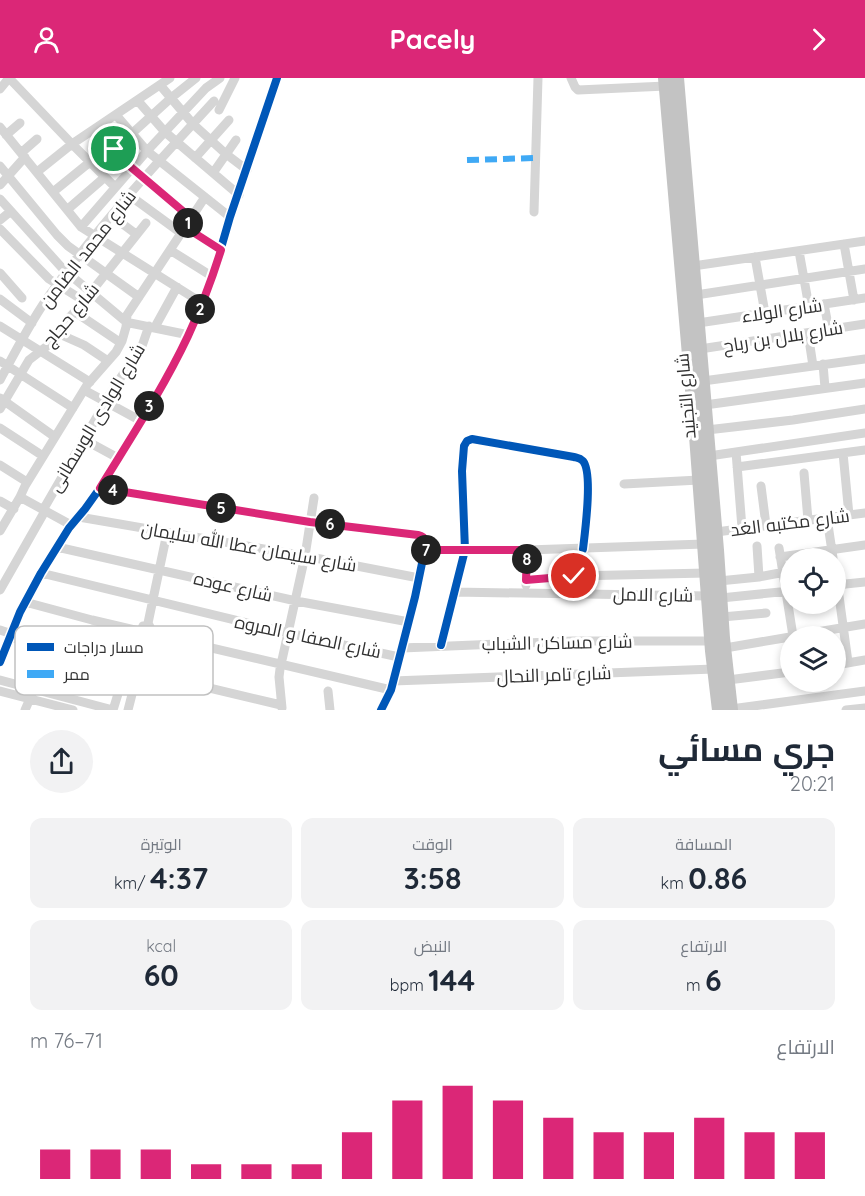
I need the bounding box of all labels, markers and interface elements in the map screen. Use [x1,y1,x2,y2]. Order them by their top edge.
text: Pacely [390,22,475,56]
icon: person [30,23,63,56]
icon: forward [802,23,835,56]
pin [88,123,139,174]
icon: arrive [97,132,130,165]
street label: شارع محمد الضامن [34,185,142,313]
pin: 1 [173,208,203,238]
text: 1 [185,213,191,233]
street label: شارع حجاج [37,278,105,352]
street label: شارع الولاء [740,293,824,329]
pin: 2 [185,294,215,324]
text: 2 [195,299,205,319]
street label: شارع بلال بن رباح [721,316,845,358]
street label: شارع الوادى الوسطانى [43,339,151,497]
street label: شارع التجنيد [670,352,702,440]
pin: 3 [134,391,164,421]
text: 3 [145,396,153,416]
pin: 4 [98,475,128,505]
text: 4 [108,480,118,500]
pin: 5 [206,493,236,523]
text: 5 [216,498,226,518]
street label: شارع مكتبه الغد [729,504,851,542]
pin: 6 [315,509,345,539]
text: 6 [326,514,334,534]
street label: شارع سليمان عطا الله سليمان [140,516,358,578]
pin: 7 [411,535,441,565]
text: 7 [422,540,430,560]
pin: 8 [512,544,542,574]
map controls [780,548,846,692]
button: locate [780,548,846,614]
text: 8 [523,549,531,569]
pin [548,550,599,601]
icon: check [557,559,590,592]
street label: شارع عوده [191,566,275,608]
street label: شارع الامل [613,582,693,608]
street label: شارع الصفا و المروه [233,610,383,664]
legend [15,626,213,695]
button: layers [780,626,846,692]
street label: شارع مساكن الشباب [481,630,633,656]
text: مسار دراجات [64,637,144,657]
street label: شارع تامر النحال [496,661,612,689]
text: ممر [63,664,90,684]
text: جري مسائي [658,728,835,769]
button: share [30,730,93,793]
text: 20:21 [790,771,835,796]
text: الوتيرة [141,834,182,854]
text: الوقت [412,834,453,854]
text: المسافة [675,834,732,854]
text: 4:37 [150,859,208,897]
text: 3:58 [403,859,462,897]
text: 0.86 [688,859,747,897]
text: /km [114,873,150,893]
text: km [661,873,688,893]
text: kcal [146,936,176,956]
text: النبض [414,936,451,956]
text: الارتفاع [680,936,727,956]
text: 60 [144,956,179,994]
text: 144 [428,961,475,999]
text: 6 [705,961,722,999]
text: bpm [390,975,428,995]
text: m [686,975,705,995]
text: 71–76 m [30,1028,103,1053]
text: الارتفاع [776,1034,835,1059]

